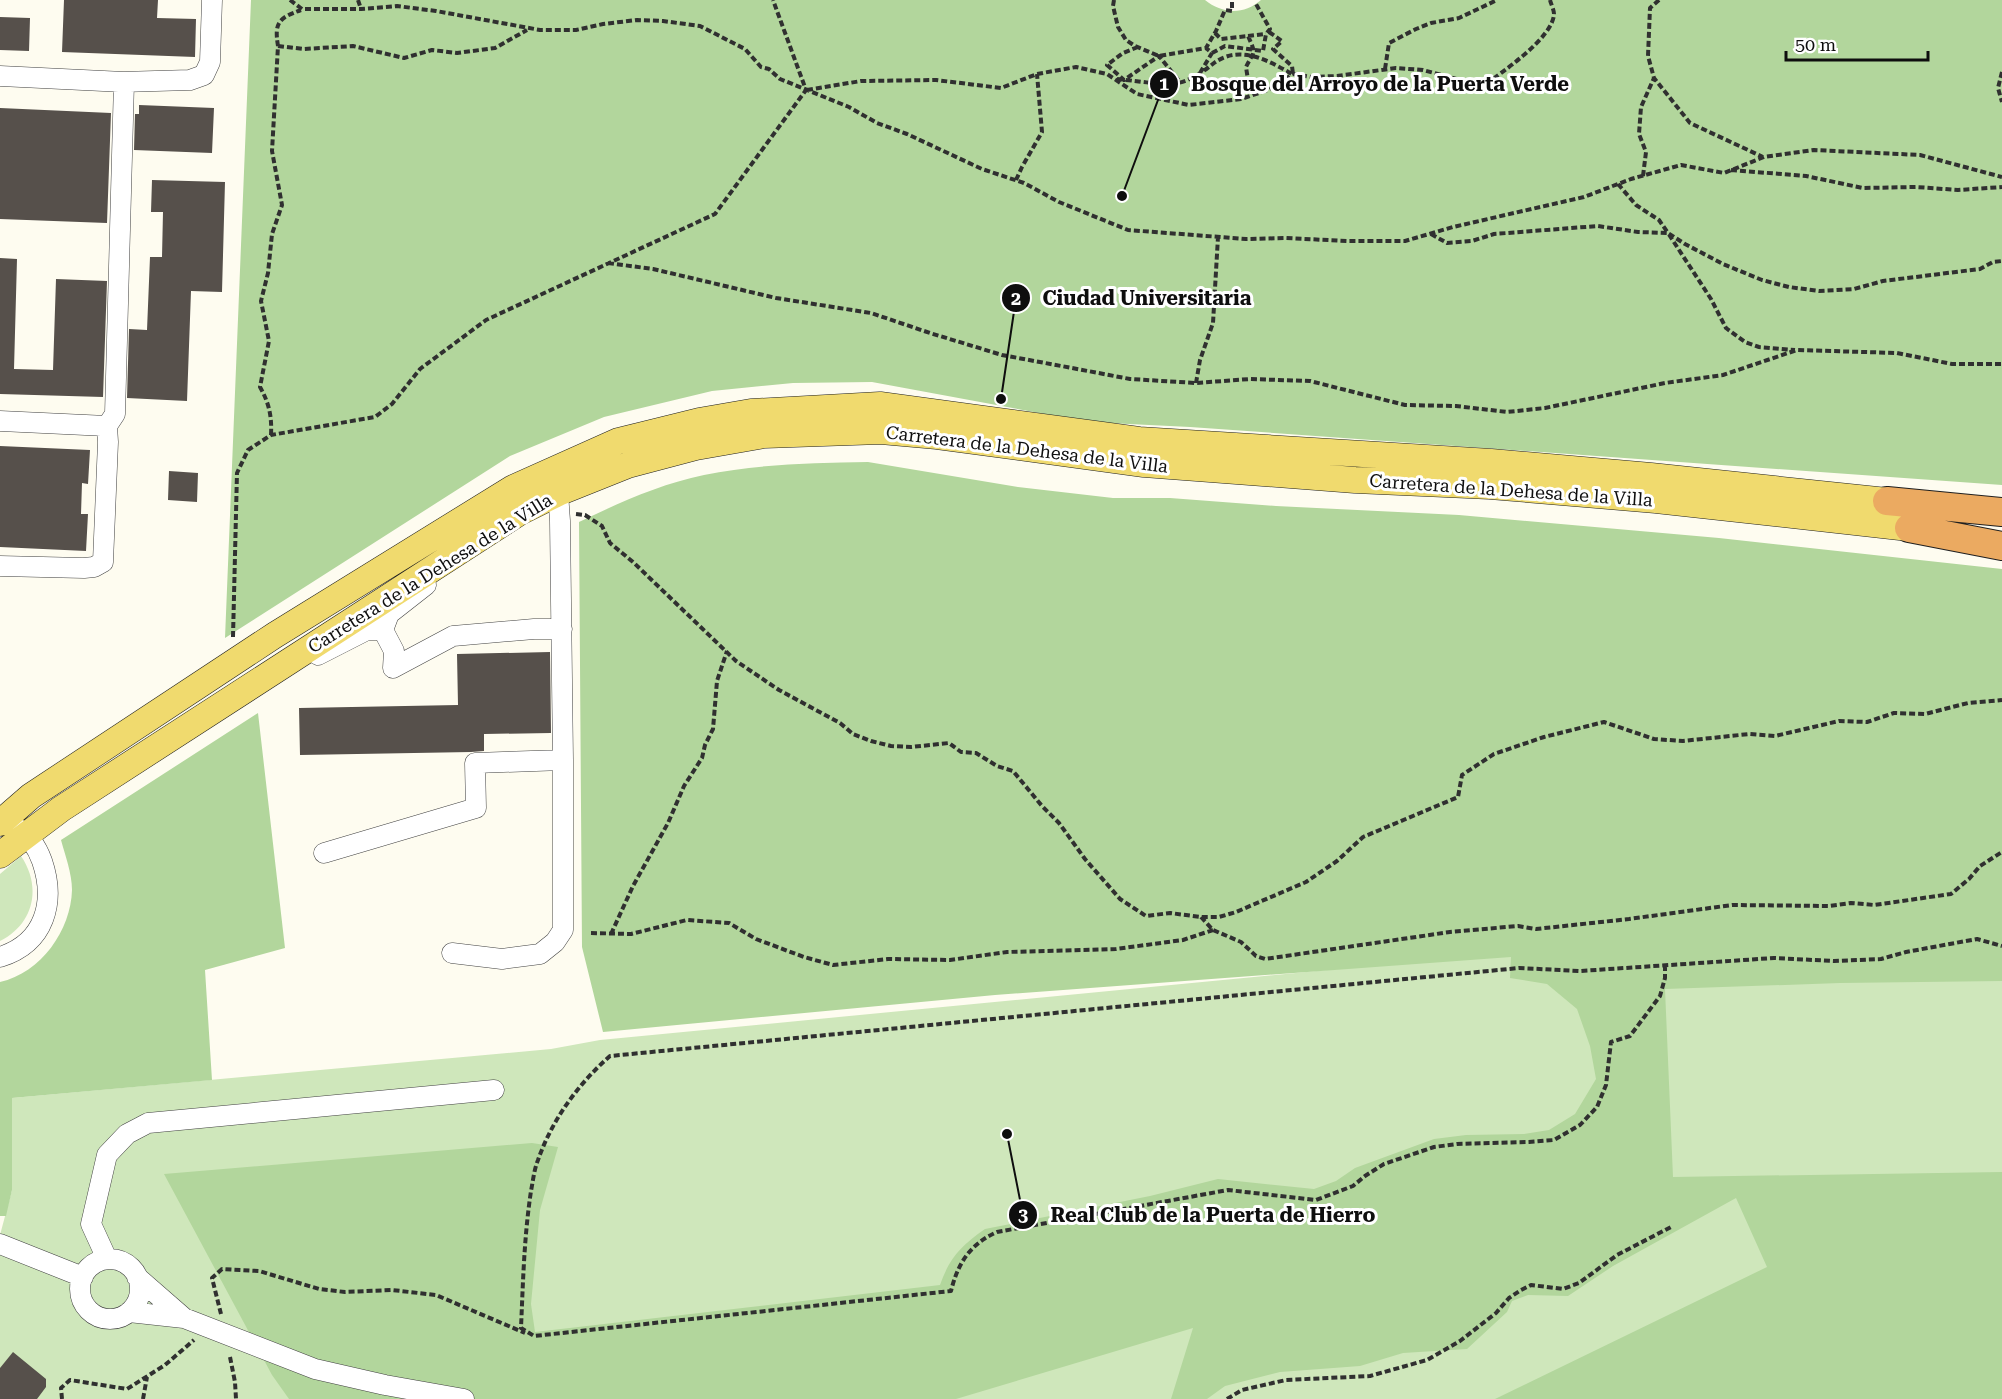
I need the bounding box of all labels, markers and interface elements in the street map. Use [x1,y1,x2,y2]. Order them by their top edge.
scale bar [1786,24,1928,62]
text: 50 m [1795,34,1836,55]
callout: Bosque del Arroyo de la Puerta Verde [1149,65,1581,103]
text: Bosque del Arroyo de la Puerta Verde [1191,72,1569,96]
text: 1 [1159,73,1169,94]
callout: Ciudad Universitaria [1001,279,1264,317]
text: Ciudad Universitaria [1043,286,1252,310]
text: 2 [1011,288,1021,309]
street label: Carretera de la Dehesa de la Villa [885,421,1169,477]
street label: Carretera de la Dehesa de la Villa [1369,470,1654,510]
street label: Carretera de la Dehesa de la Villa [304,489,556,657]
callout: Real Club de la Puerta de Hierro [1008,1196,1387,1234]
text: Real Club de la Puerta de Hierro [1051,1203,1375,1227]
text: 3 [1018,1204,1028,1225]

